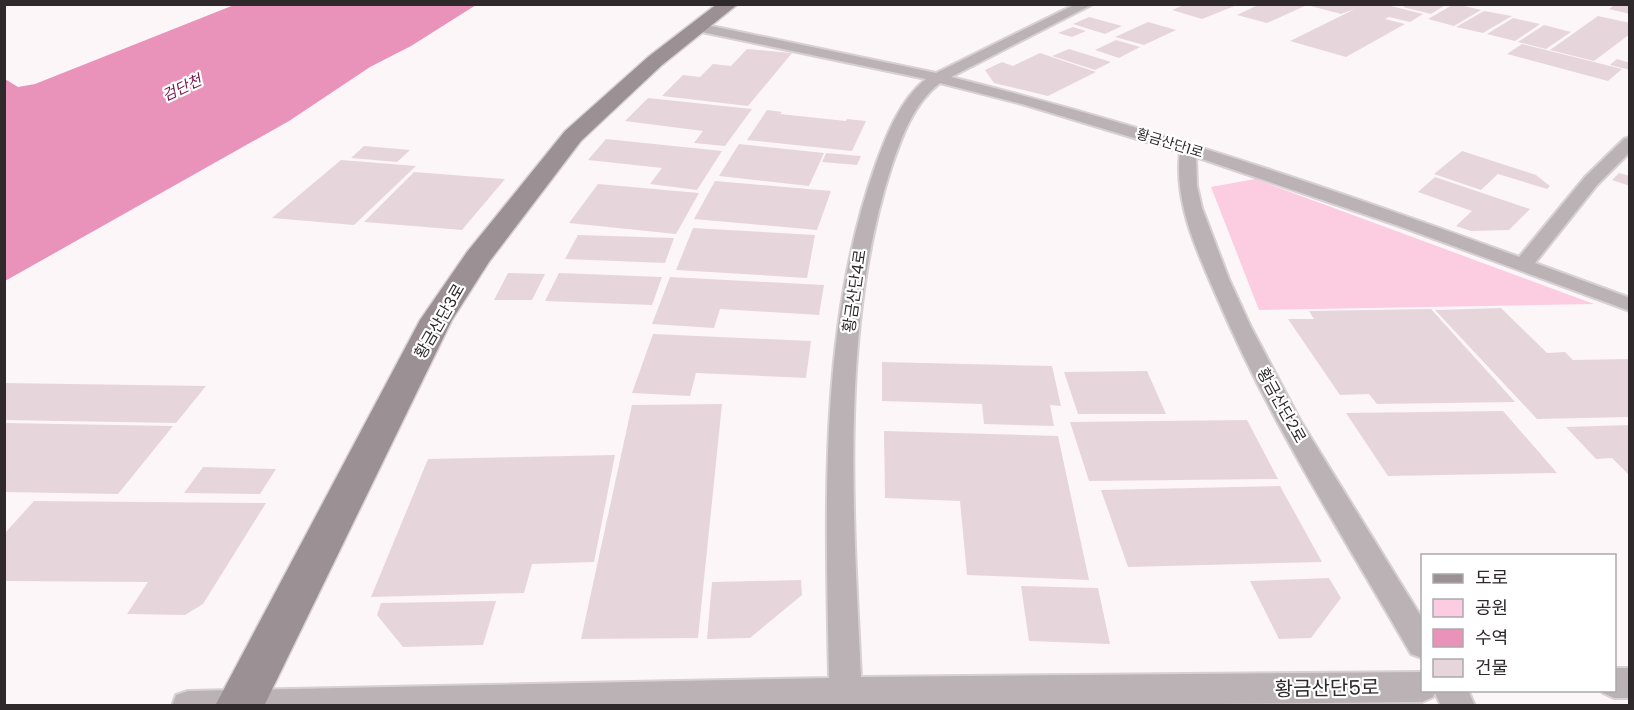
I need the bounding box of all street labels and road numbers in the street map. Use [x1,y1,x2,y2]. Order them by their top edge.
street label: 황금산단1로 [1134,123,1206,163]
street label: 황금산단4로 [837,248,872,334]
street label: 황금산단3로 [409,279,470,363]
street label: 황금산단2로 [1251,363,1312,447]
street label: 황금산단5로 [1274,673,1380,703]

